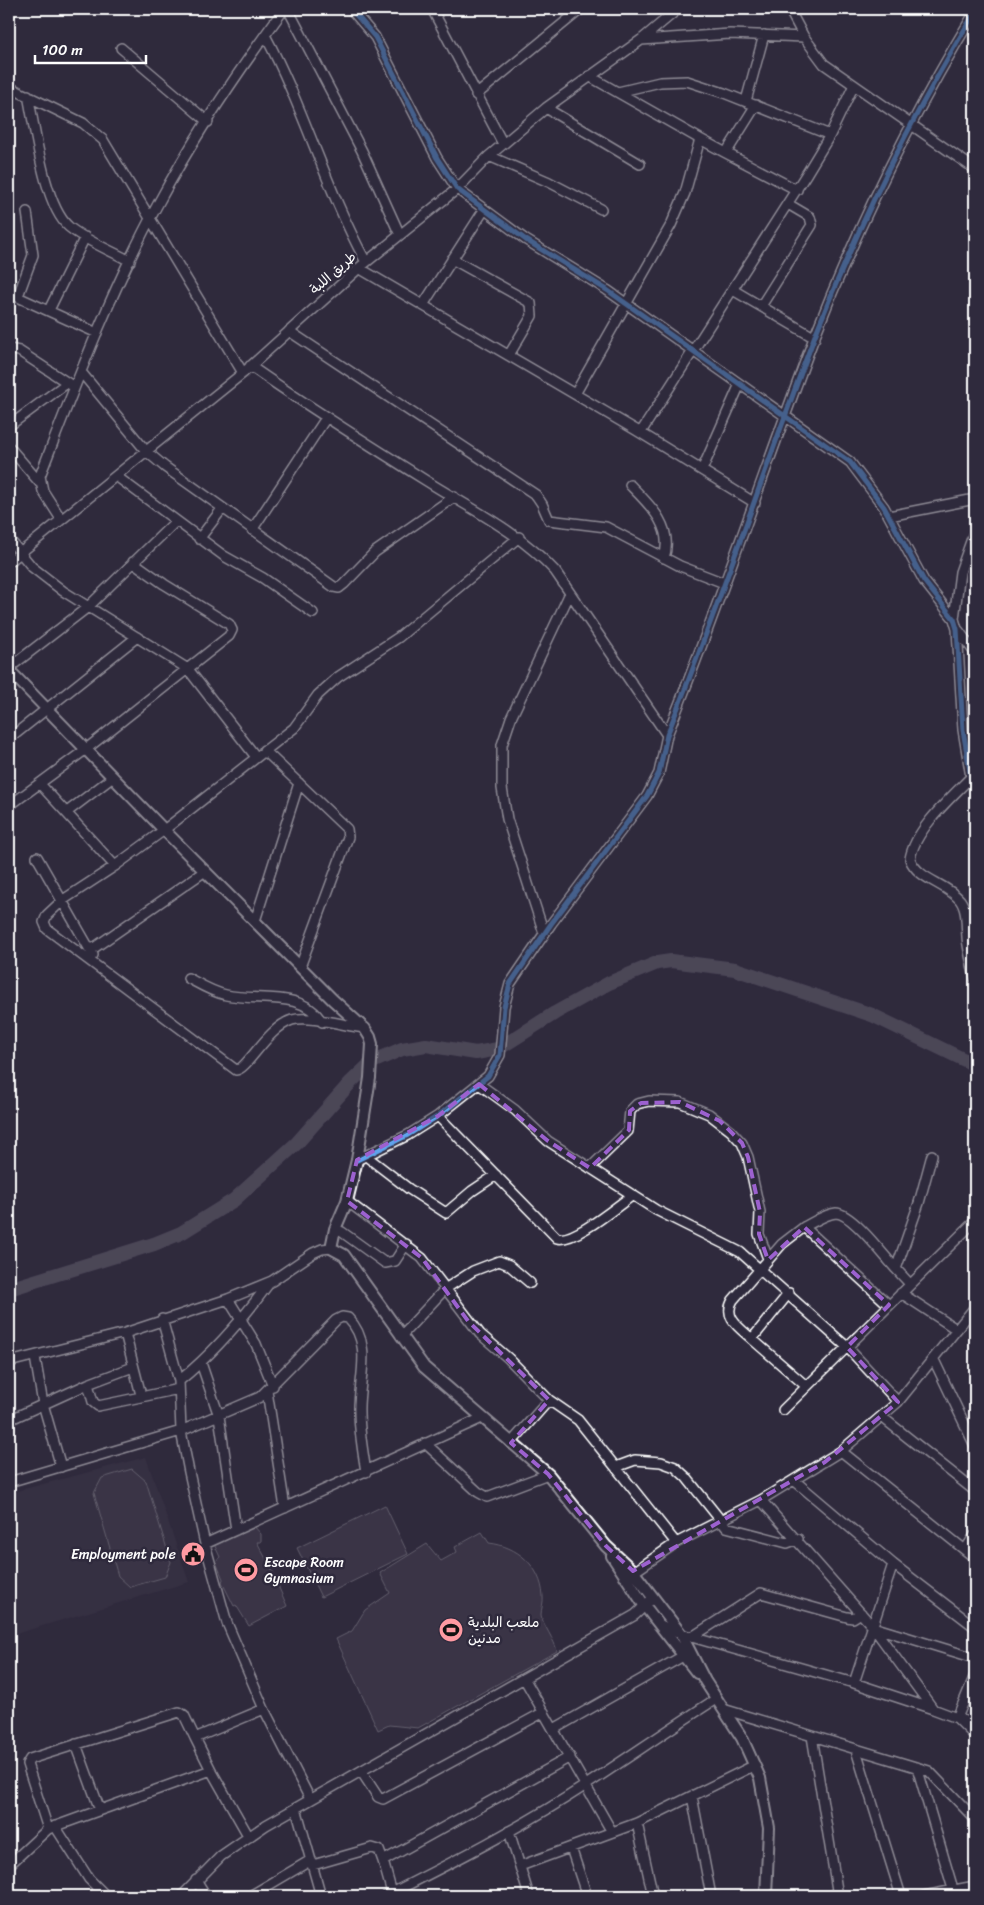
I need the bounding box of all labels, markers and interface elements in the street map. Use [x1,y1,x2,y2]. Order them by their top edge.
scale bar [35,32,146,64]
text: 100 m [42,37,83,63]
street label: طريق اللبة [304,245,362,301]
public building icon: Employment pole [180,1541,206,1567]
place label: Employment pole [71,1542,176,1567]
place label: Escape Room Gymnasium [264,1550,344,1591]
sports icon: Escape Room Gymnasium [233,1557,259,1583]
place label: ملعب البلدية مدنين [468,1610,539,1651]
sports icon: ملعب البلدية مدنين [438,1617,464,1643]

